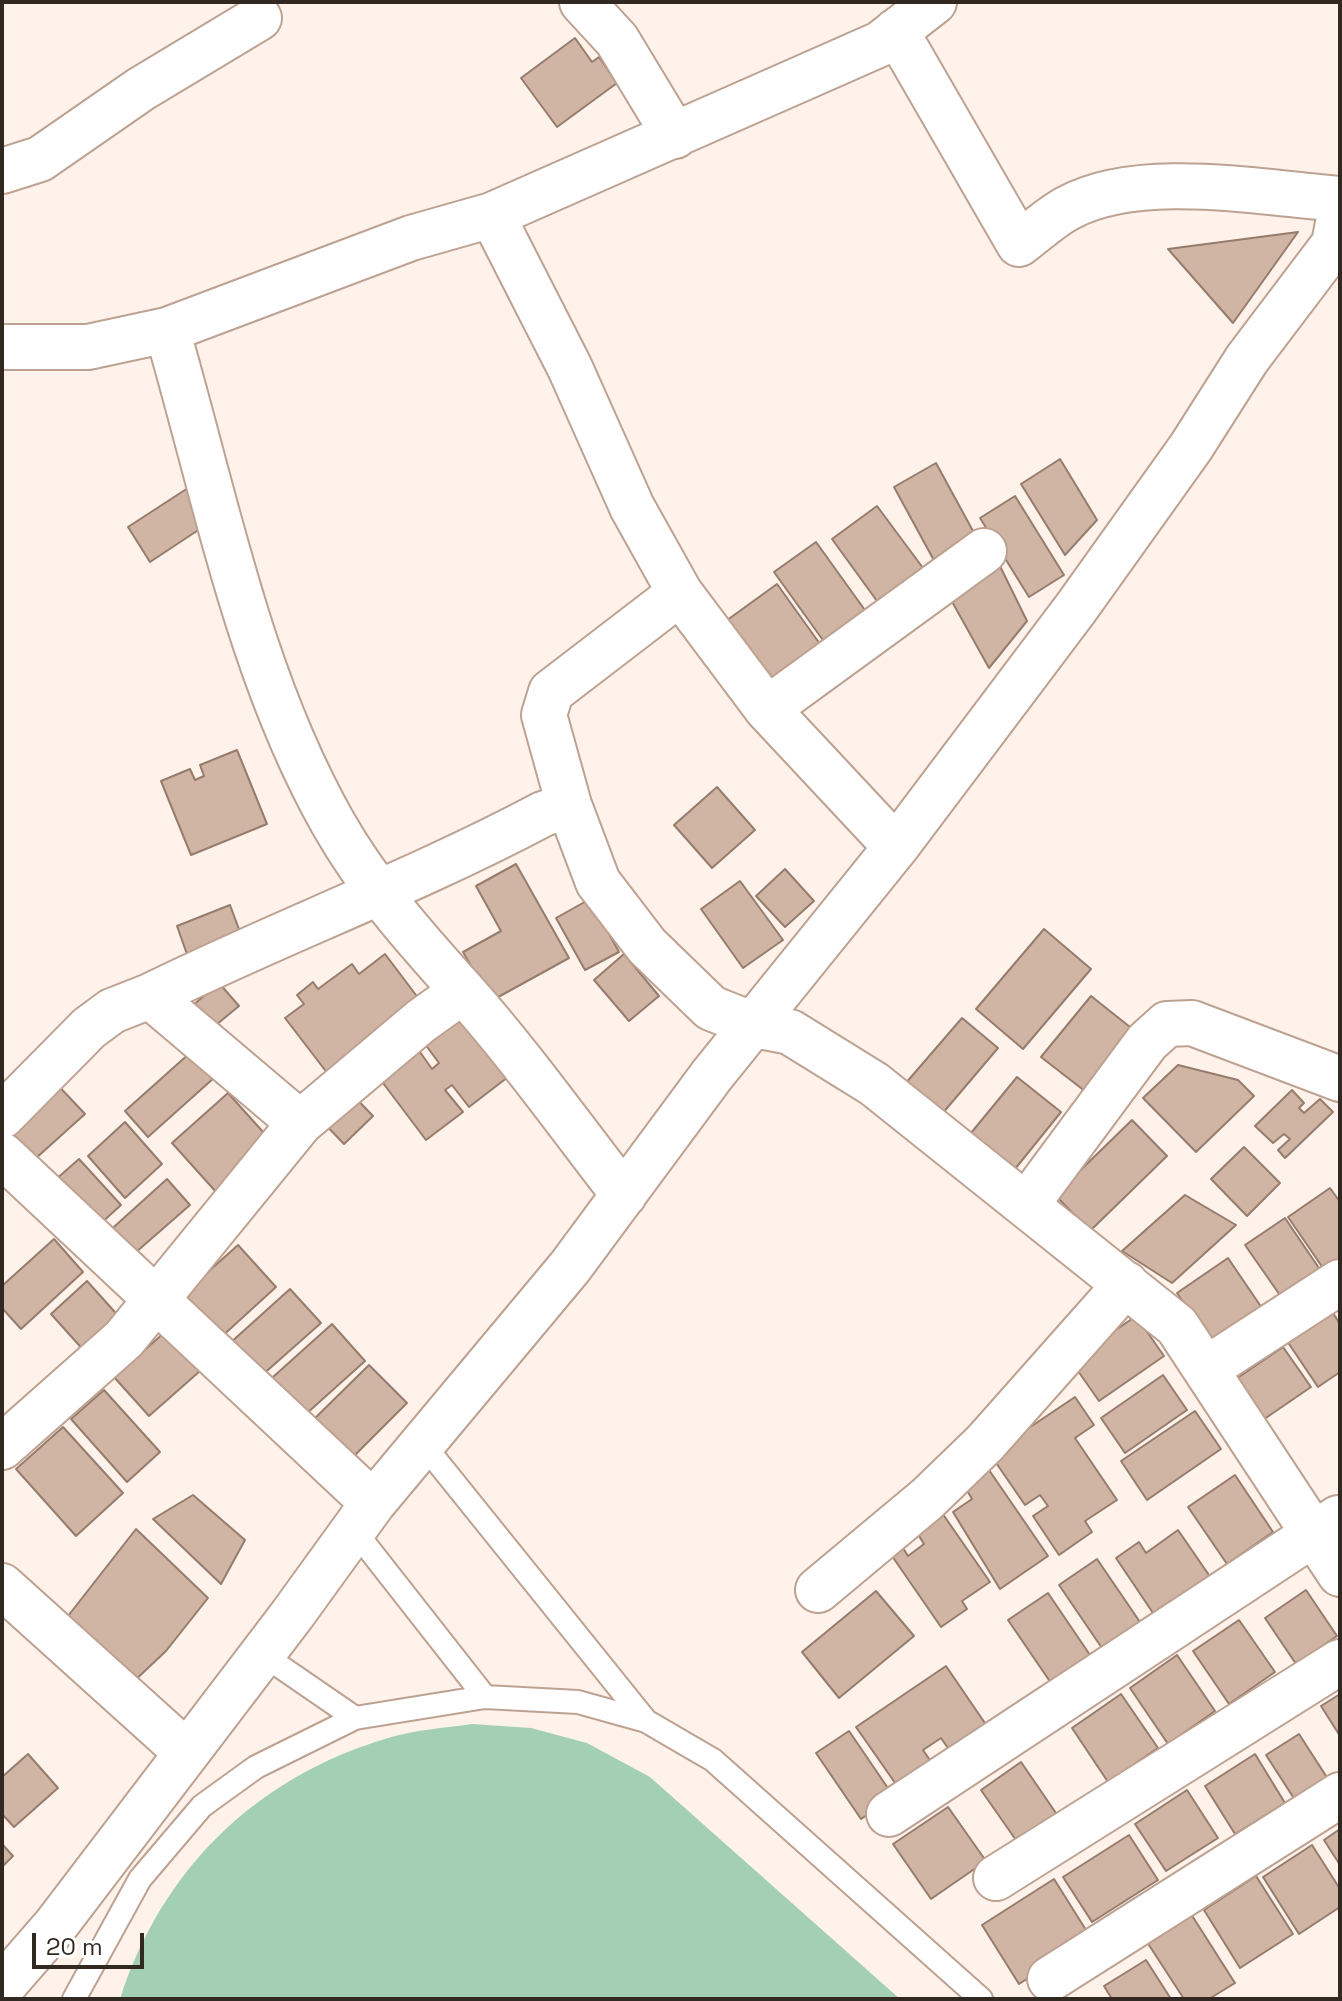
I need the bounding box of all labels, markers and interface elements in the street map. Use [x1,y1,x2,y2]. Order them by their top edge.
scale bar [36,1917,148,1967]
text: 20 m [46,1931,103,1962]

